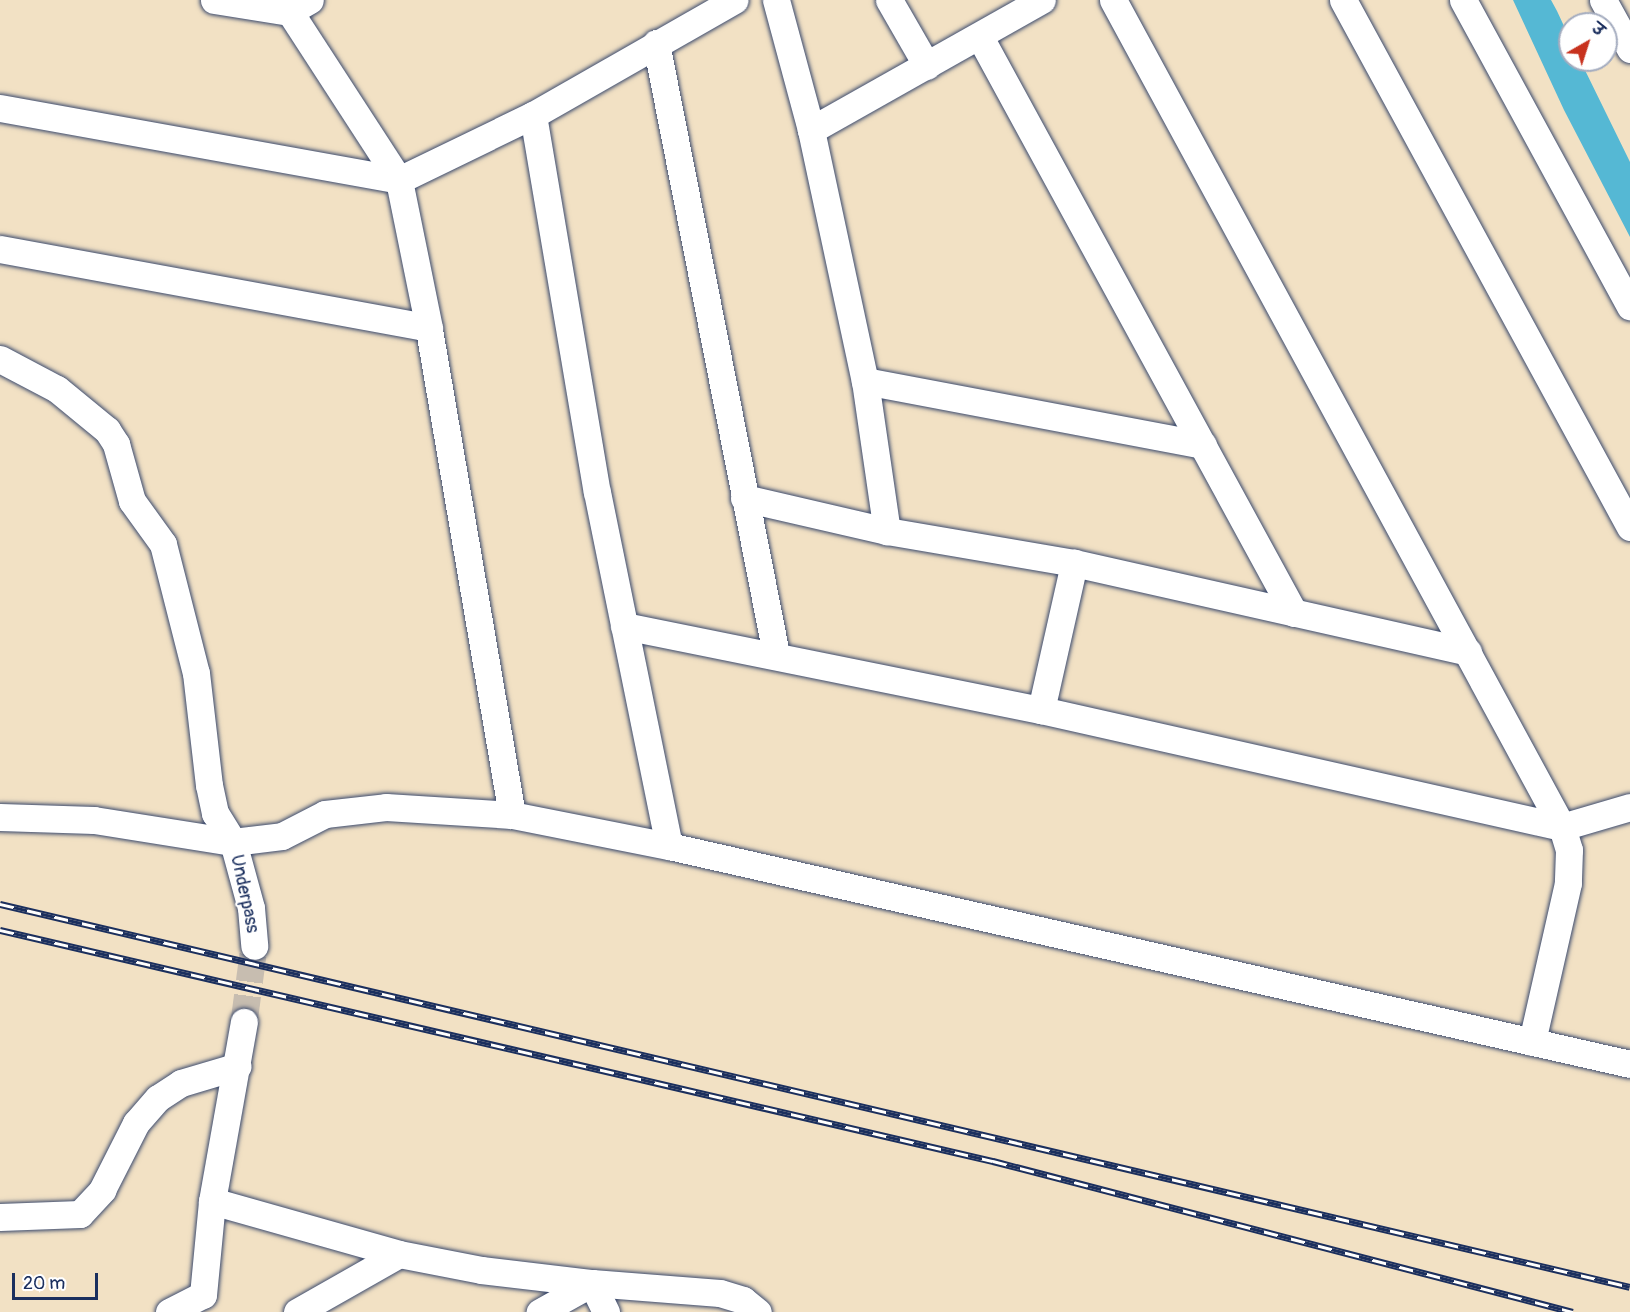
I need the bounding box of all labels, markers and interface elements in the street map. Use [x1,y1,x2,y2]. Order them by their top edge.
north arrow [1558,12,1618,72]
text: उ [1588,18,1609,41]
street label: Underpass [225,853,263,935]
scale bar [15,1261,100,1299]
text: 20 m [23,1272,65,1295]

